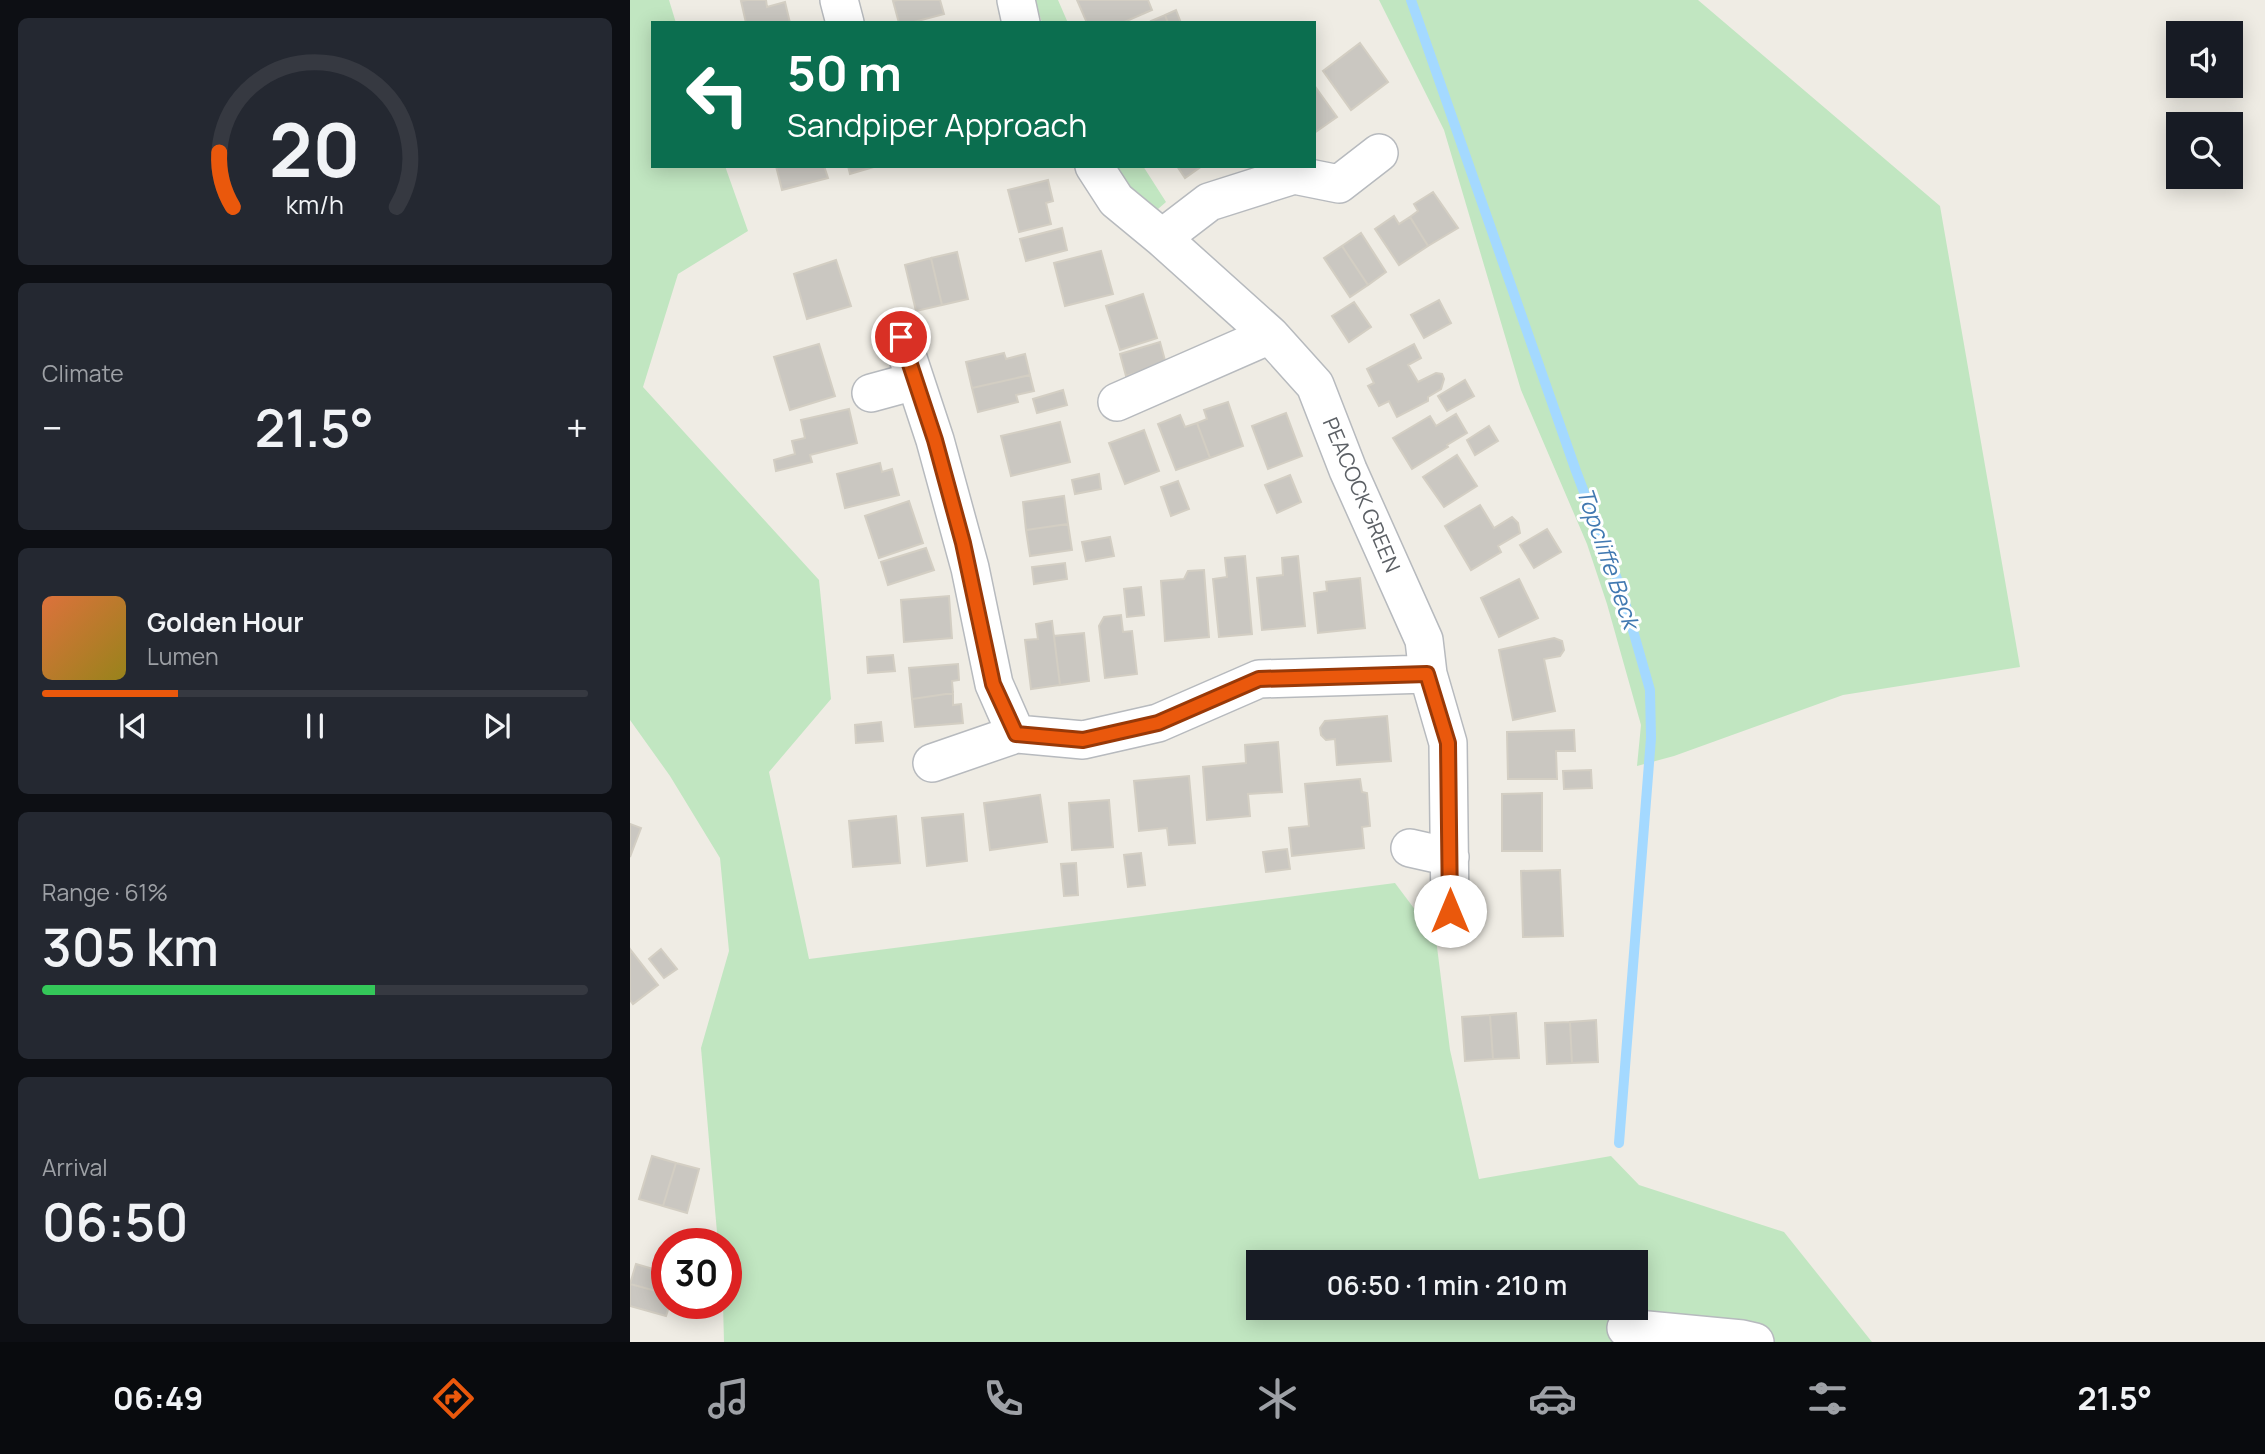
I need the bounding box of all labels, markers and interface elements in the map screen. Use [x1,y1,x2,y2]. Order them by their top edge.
map controls [2166,21,2243,189]
button: sound [2166,21,2243,98]
text: 50 m [787,39,902,106]
icon: left [672,49,763,140]
text: 20 [269,100,361,200]
text: Sandpiper Approach [787,103,1087,147]
button: search [2166,112,2243,189]
text: km/h [286,187,344,222]
pin [871,307,931,367]
icon: arrive [882,318,920,356]
text: Climate [42,357,124,389]
text: 21.5° [255,392,374,463]
text: − [42,401,63,453]
text: + [566,401,588,453]
street label: PEACOCK GREEN [1317,413,1407,576]
water label: Topcliffe Beck [1570,483,1649,636]
text: Golden Hour [147,604,304,640]
text: Lumen [147,640,219,672]
icon: previous [114,707,152,745]
icon: pause [296,707,334,745]
icon: next [478,707,516,745]
position arrow [1413,874,1487,948]
text: Range · 61% [42,876,168,908]
text: 305 km [42,911,219,982]
text: Arrival [42,1151,108,1183]
text: 06:50 [42,1186,188,1257]
speed limit sign: 30 [651,1228,742,1319]
text: 06:50 · 1 min · 210 m [1327,1267,1567,1303]
icon: directions [429,1374,478,1423]
icon: music [704,1374,753,1423]
icon: phone [979,1374,1028,1423]
icon: climate [1253,1374,1302,1423]
icon: car [1528,1374,1577,1423]
icon: filters [1803,1374,1852,1423]
text: 06:49 [113,1376,203,1420]
text: 21.5° [2077,1376,2152,1420]

